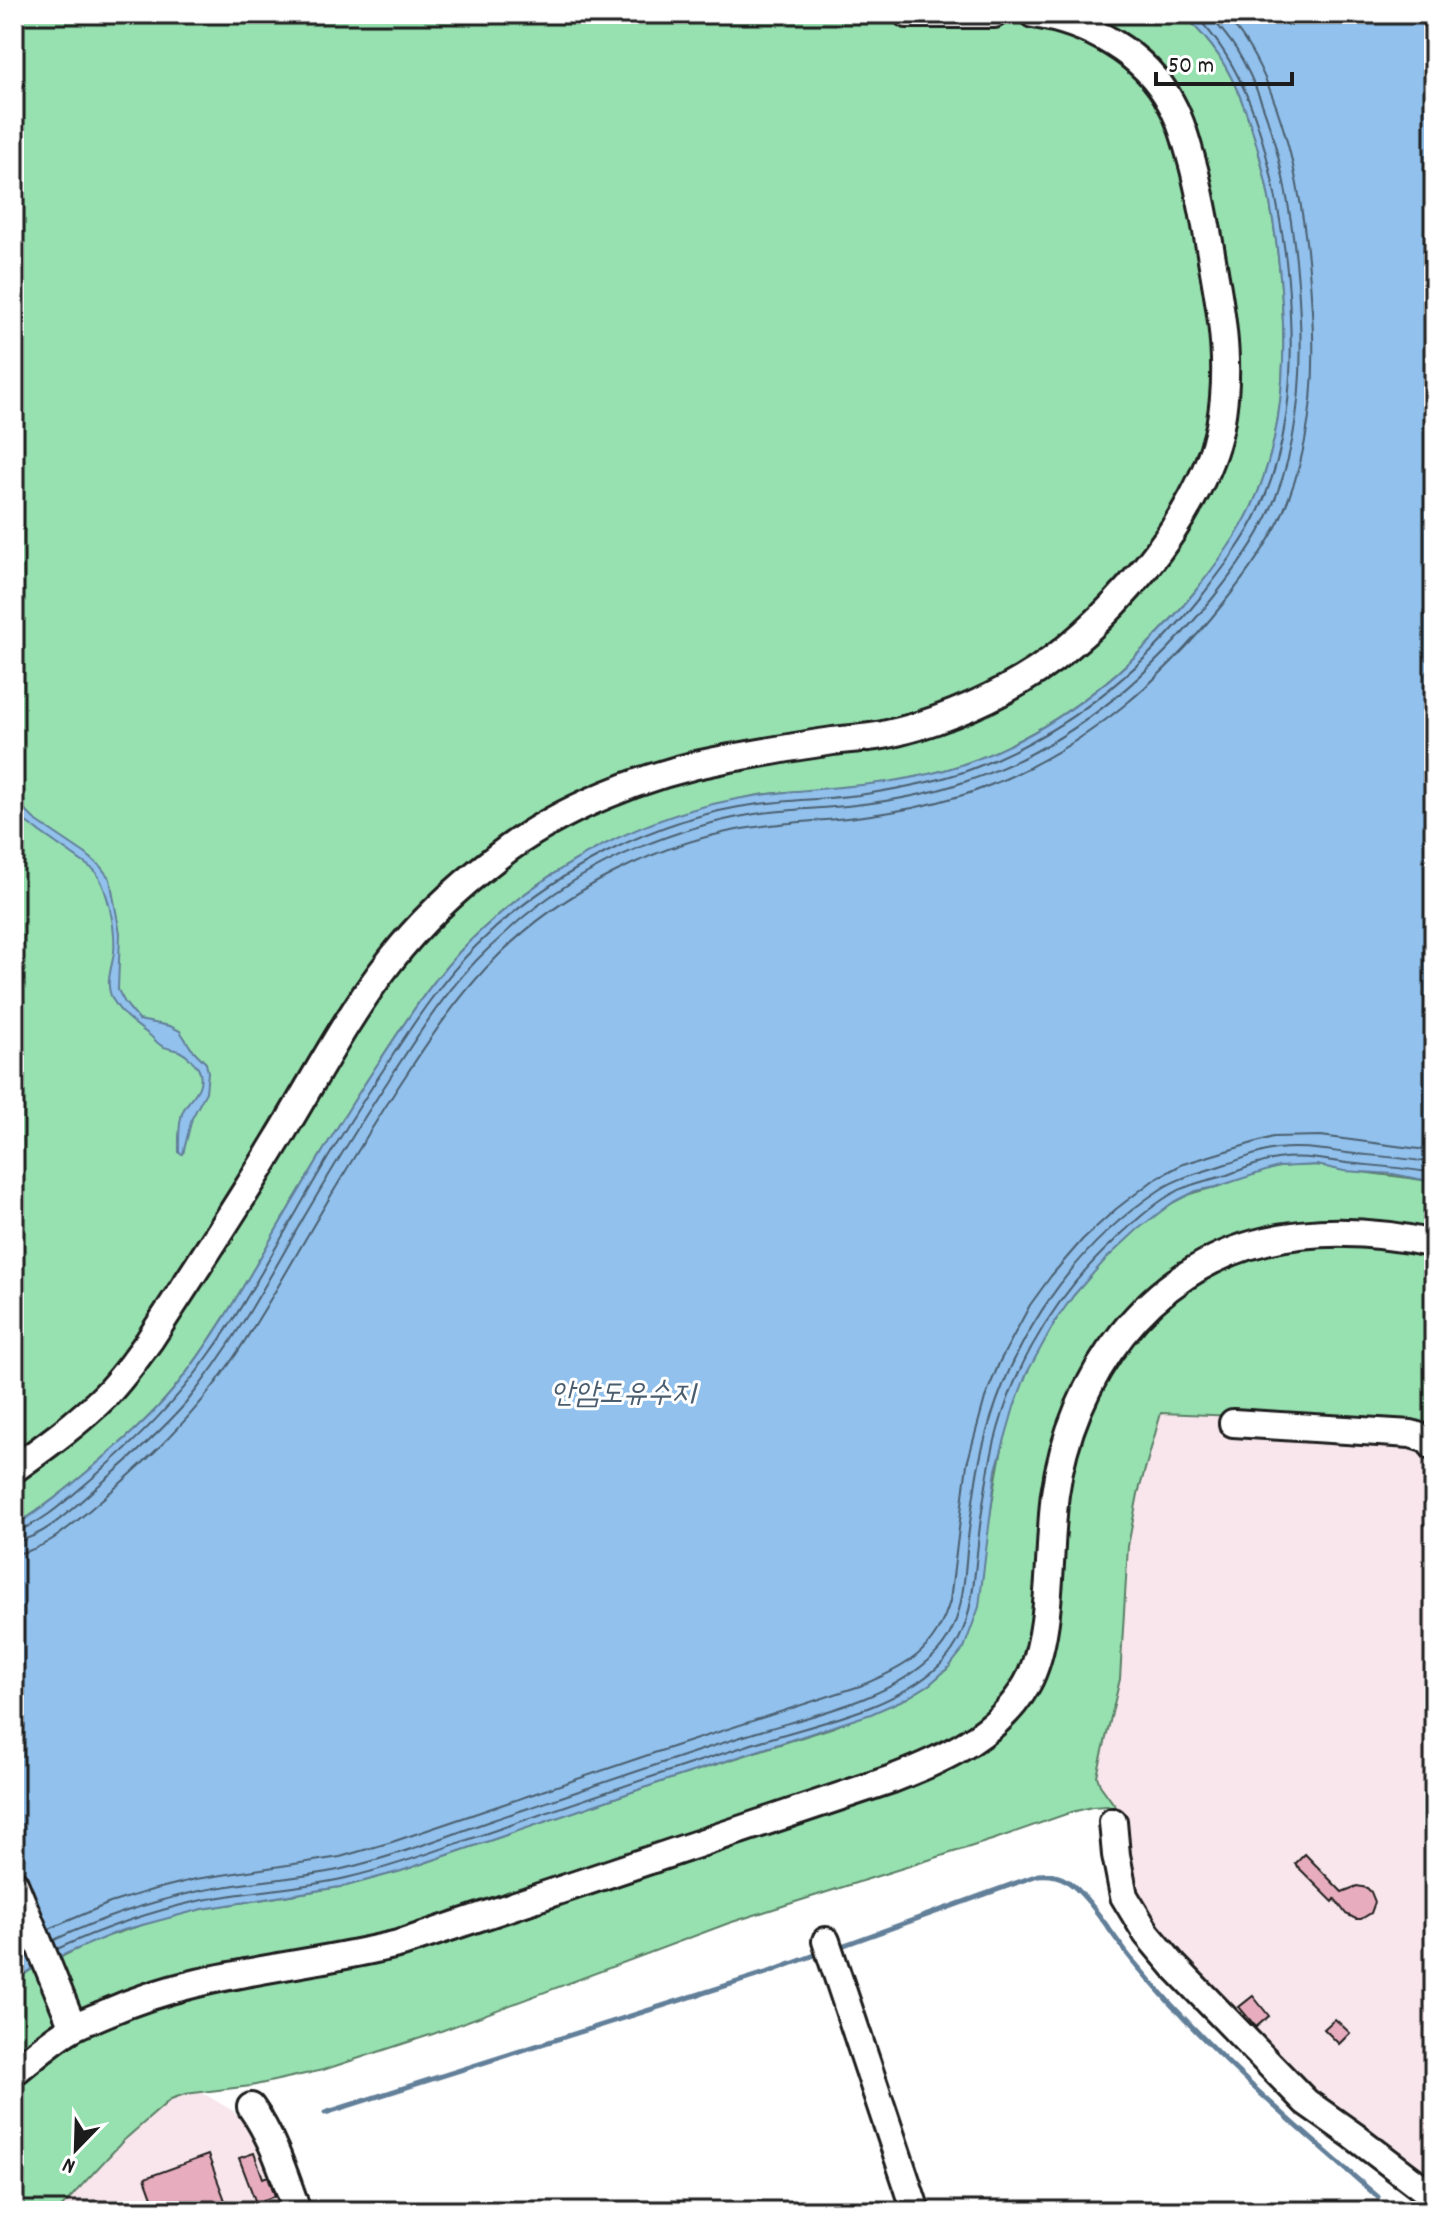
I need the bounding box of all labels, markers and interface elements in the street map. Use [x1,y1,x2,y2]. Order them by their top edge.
scale bar [1156,36,1292,86]
text: 50 m [1168,50,1214,84]
water label: 안암도유수지 [551,1375,698,1418]
north arrow [36,2109,116,2189]
text: N [58,2148,81,2181]

